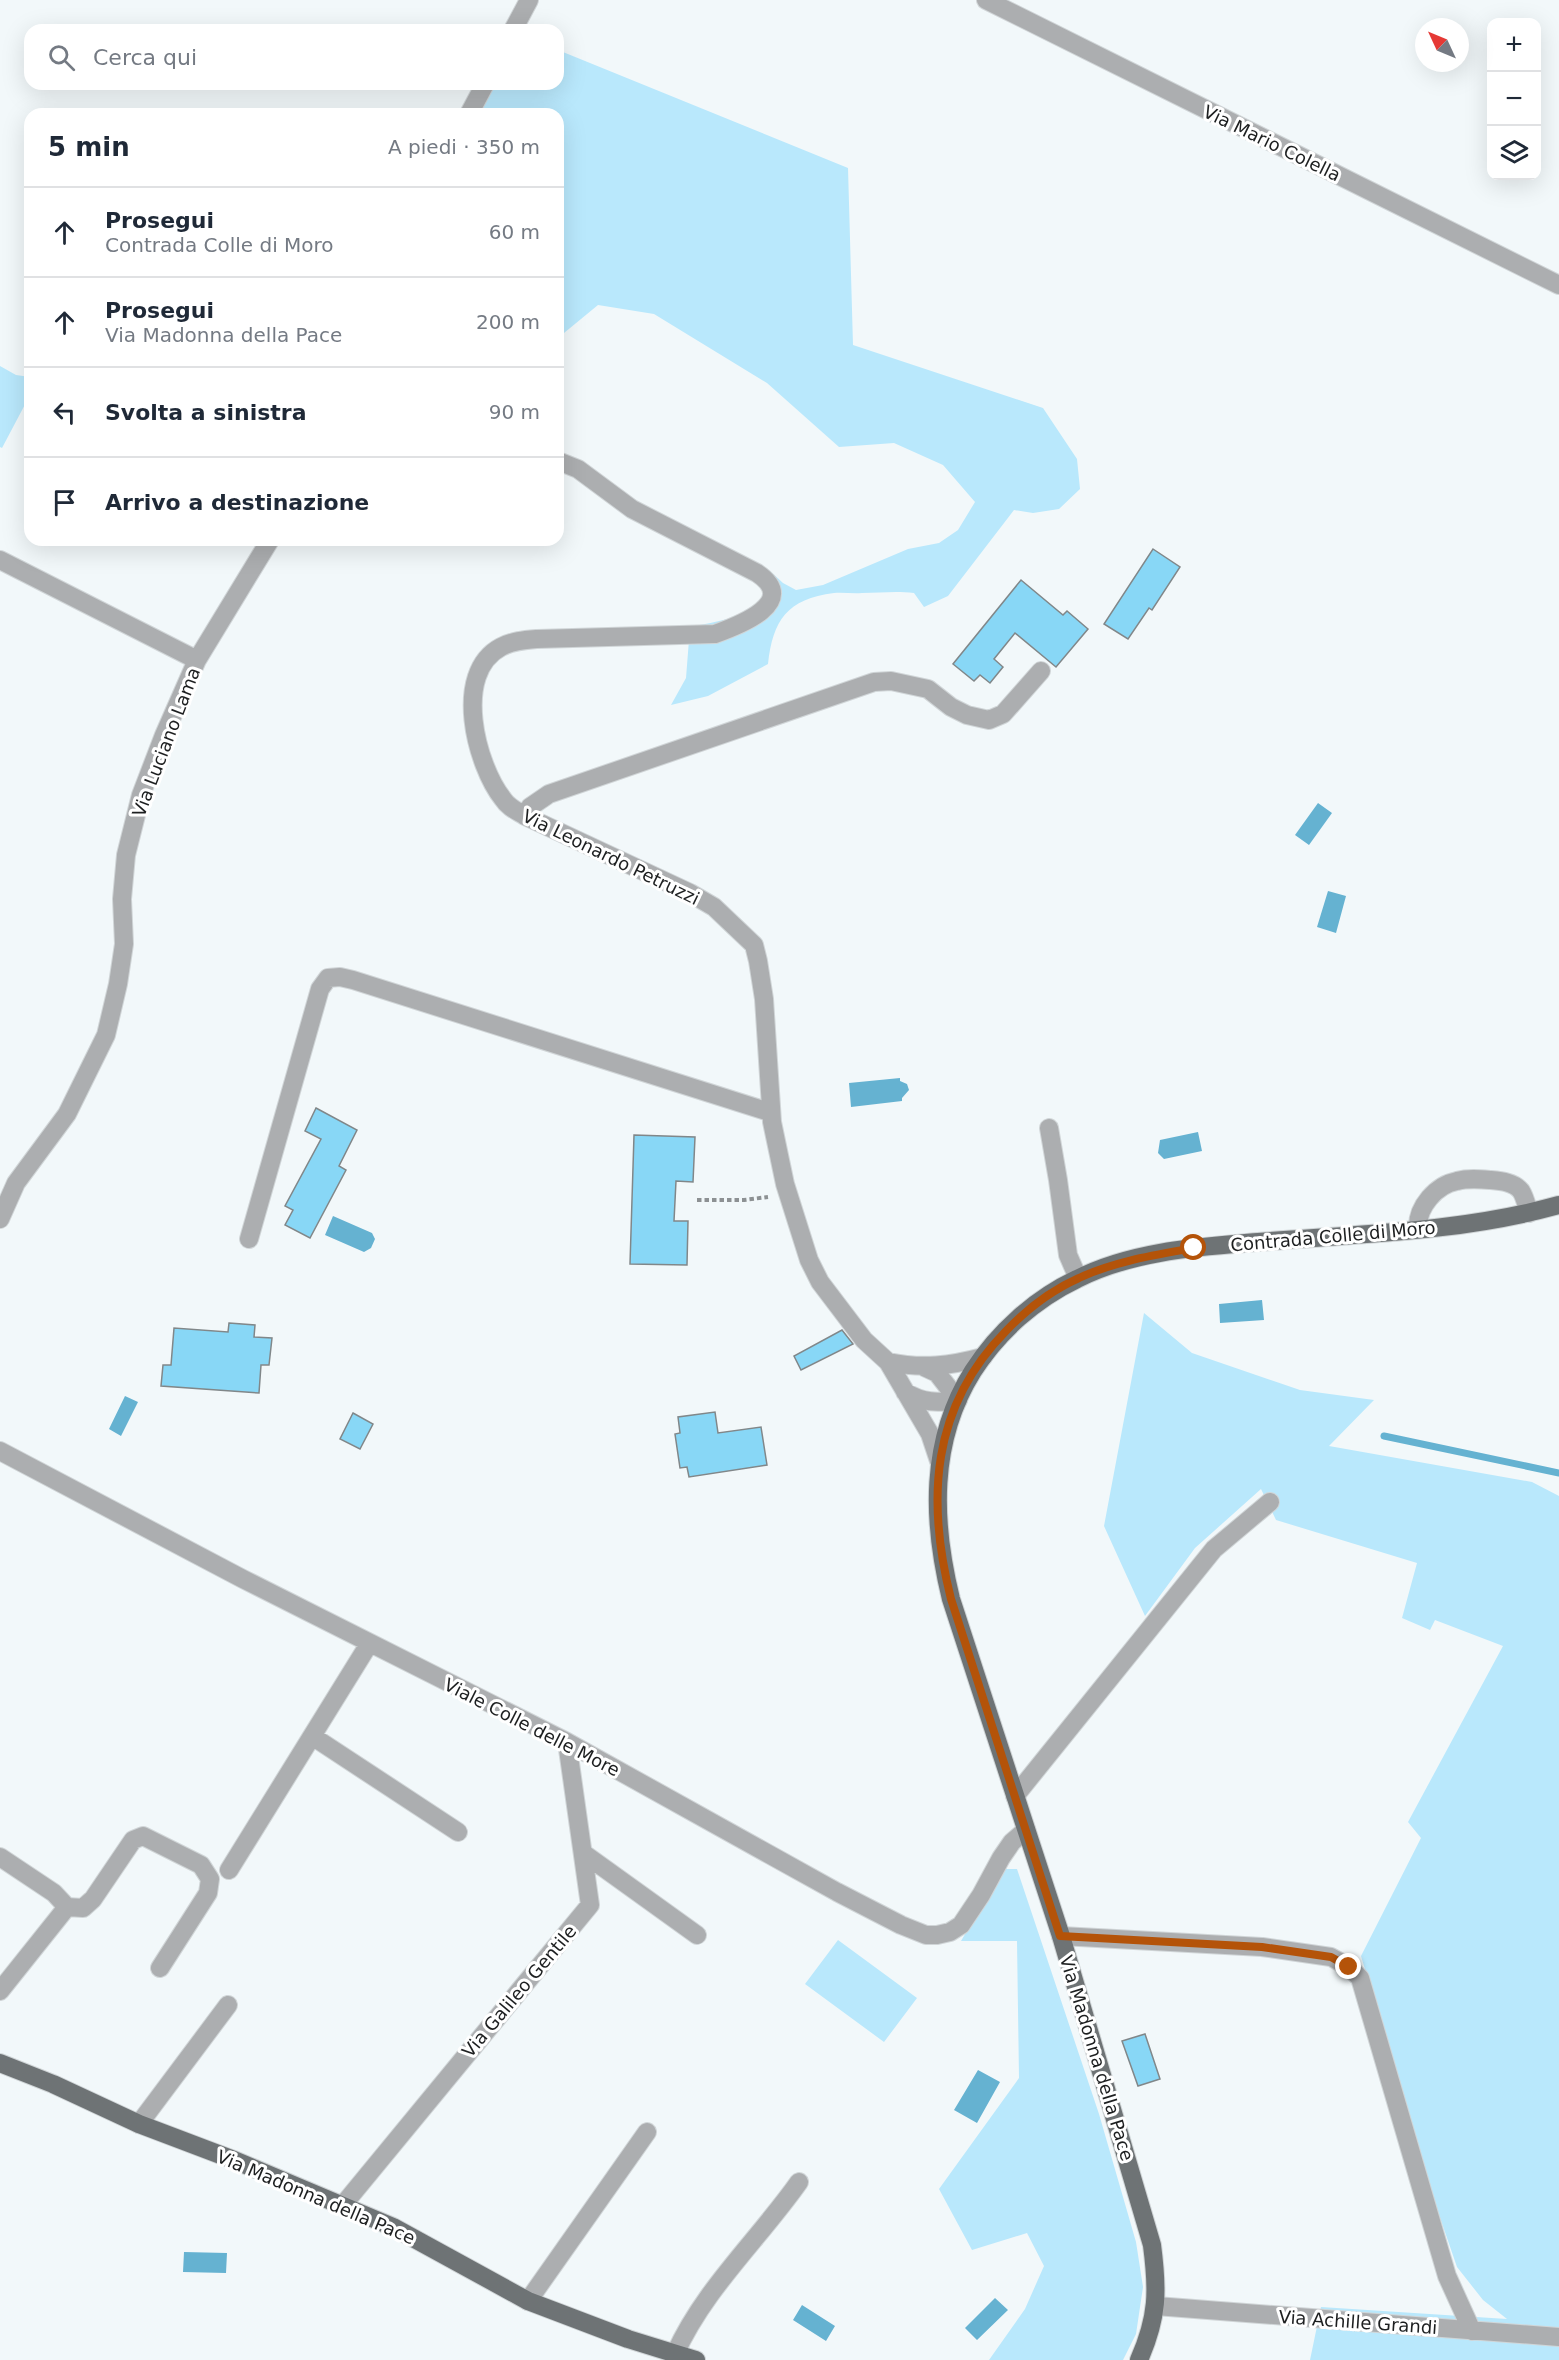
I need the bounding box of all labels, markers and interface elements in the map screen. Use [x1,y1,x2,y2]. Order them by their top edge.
north arrow [1415,18,1469,72]
map controls [1487,18,1541,180]
button: + [1487,18,1541,72]
search box [24,24,564,90]
icon: search [45,41,78,74]
text: Cerca qui [93,45,197,70]
button: − [1487,72,1541,126]
street label: Via Mario Colella [1200,101,1344,185]
button: layers [1487,126,1541,180]
text: 5 min [48,132,130,162]
text: A piedi · 350 m [388,135,540,159]
text: Prosegui [105,208,214,233]
icon: ahead [48,216,81,249]
text: 60 m [489,220,540,244]
text: Contrada Colle di Moro [105,233,334,257]
text: Prosegui [105,298,214,323]
icon: ahead [48,306,81,339]
text: 200 m [476,310,540,334]
text: Via Madonna della Pace [105,323,342,347]
icon: left [48,396,81,429]
text: Svolta a sinistra [105,400,307,425]
text: 90 m [489,400,540,424]
icon: arrive [48,486,81,519]
text: Arrivo a destinazione [105,490,369,515]
street label: Via Luciano Lama [128,664,204,820]
street label: Via Leonardo Petruzzi [519,805,703,909]
street label: Contrada Colle di Moro [1230,1217,1436,1255]
route start [1180,1234,1206,1260]
street label: Viale Colle delle More [441,1674,623,1780]
street label: Via Galileo Gentile [458,1921,580,2061]
street label: Via Madonna della Pace [1056,1953,1138,2163]
route end [1335,1953,1361,1979]
street label: Via Madonna della Pace [214,2146,418,2248]
street label: Via Achille Grandi [1278,2306,1438,2338]

